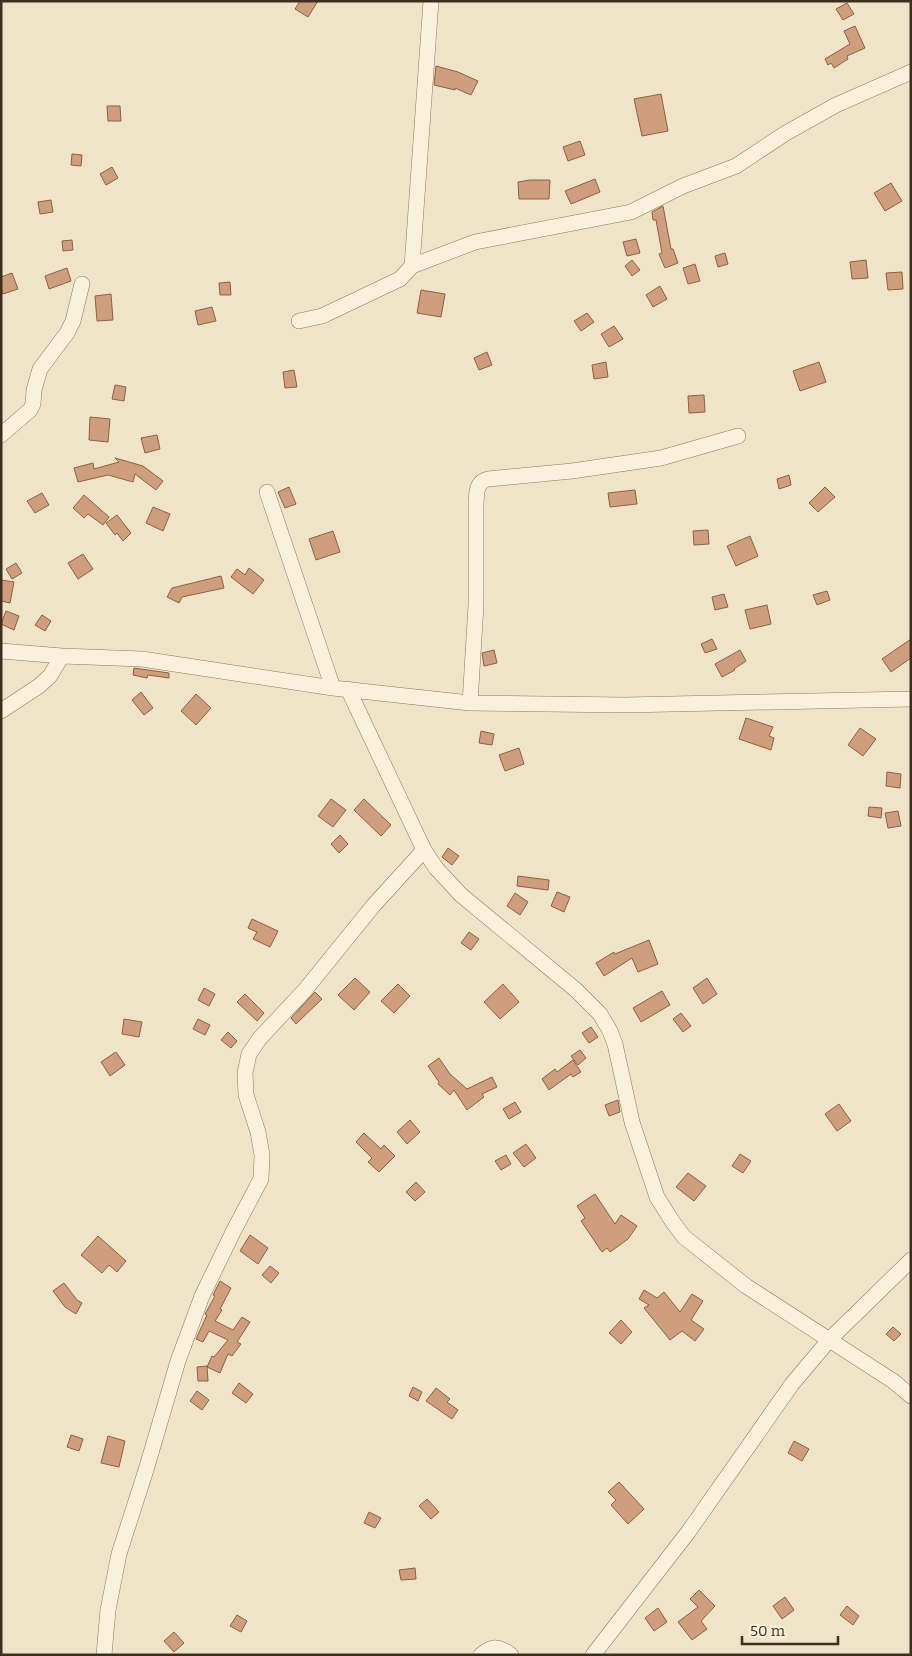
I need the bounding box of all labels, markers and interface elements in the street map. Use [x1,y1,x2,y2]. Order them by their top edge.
scale bar [742,1614,838,1646]
text: 50 m [750,1622,786,1640]

